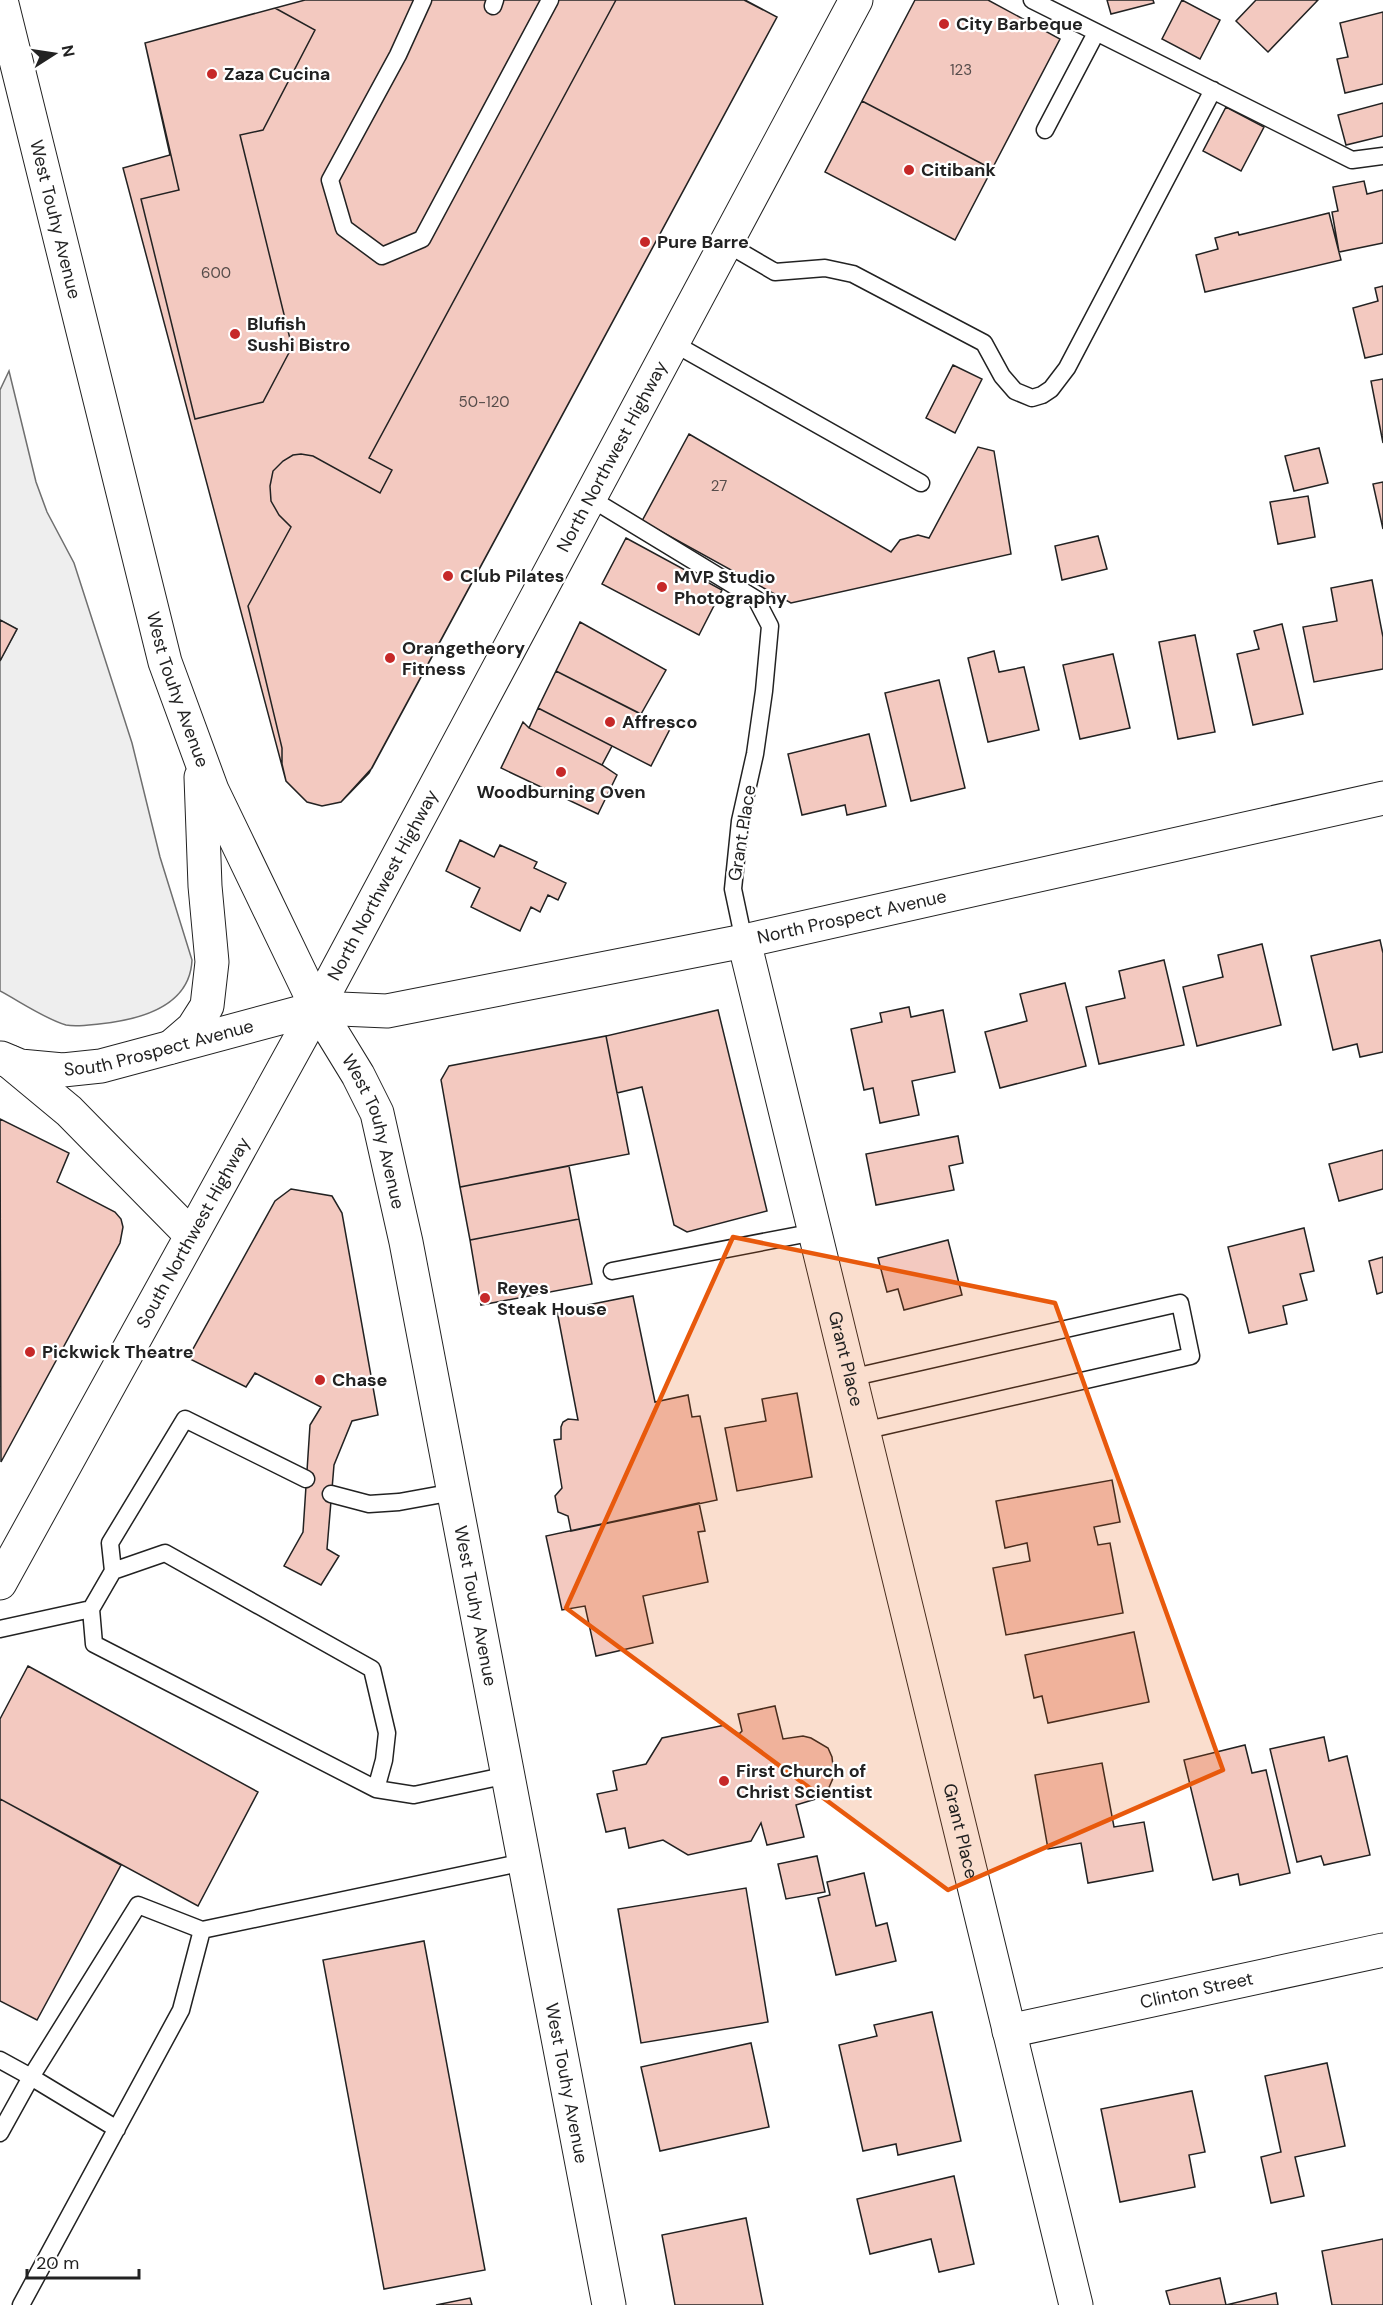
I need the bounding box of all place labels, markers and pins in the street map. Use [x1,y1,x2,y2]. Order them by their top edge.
place label: City Barbeque [956,12,1083,36]
marker: City Barbeque [937,17,951,31]
place label: Zaza Cucina [224,62,330,86]
marker: Zaza Cucina [205,67,219,81]
place label: Citibank [921,158,996,182]
marker: Citibank [902,163,916,177]
place label: Pure Barre [657,230,749,254]
marker: Pure Barre [638,235,652,249]
place label: Blufish Sushi Bistro [247,312,351,357]
marker: Blufish Sushi Bistro [228,327,242,341]
place label: Club Pilates [460,564,564,588]
place label: MVP Studio Photography [674,565,787,610]
marker: Club Pilates [441,569,455,583]
marker: MVP Studio Photography [655,580,669,594]
place label: Orangetheory Fitness [402,636,525,681]
marker: Orangetheory Fitness [383,651,397,665]
place label: Affresco [622,710,698,734]
marker: Affresco [603,715,617,729]
marker: Woodburning Oven [554,765,568,779]
place label: Woodburning Oven [476,780,646,804]
place label: Reyes Steak House [497,1276,607,1321]
marker: Reyes Steak House [478,1291,492,1305]
place label: Pickwick Theatre [42,1340,194,1364]
marker: Pickwick Theatre [23,1345,37,1359]
place label: Chase [332,1368,388,1392]
marker: Chase [313,1373,327,1387]
place label: First Church of Christ Scientist [736,1759,873,1804]
marker: First Church of Christ Scientist [717,1774,731,1788]

